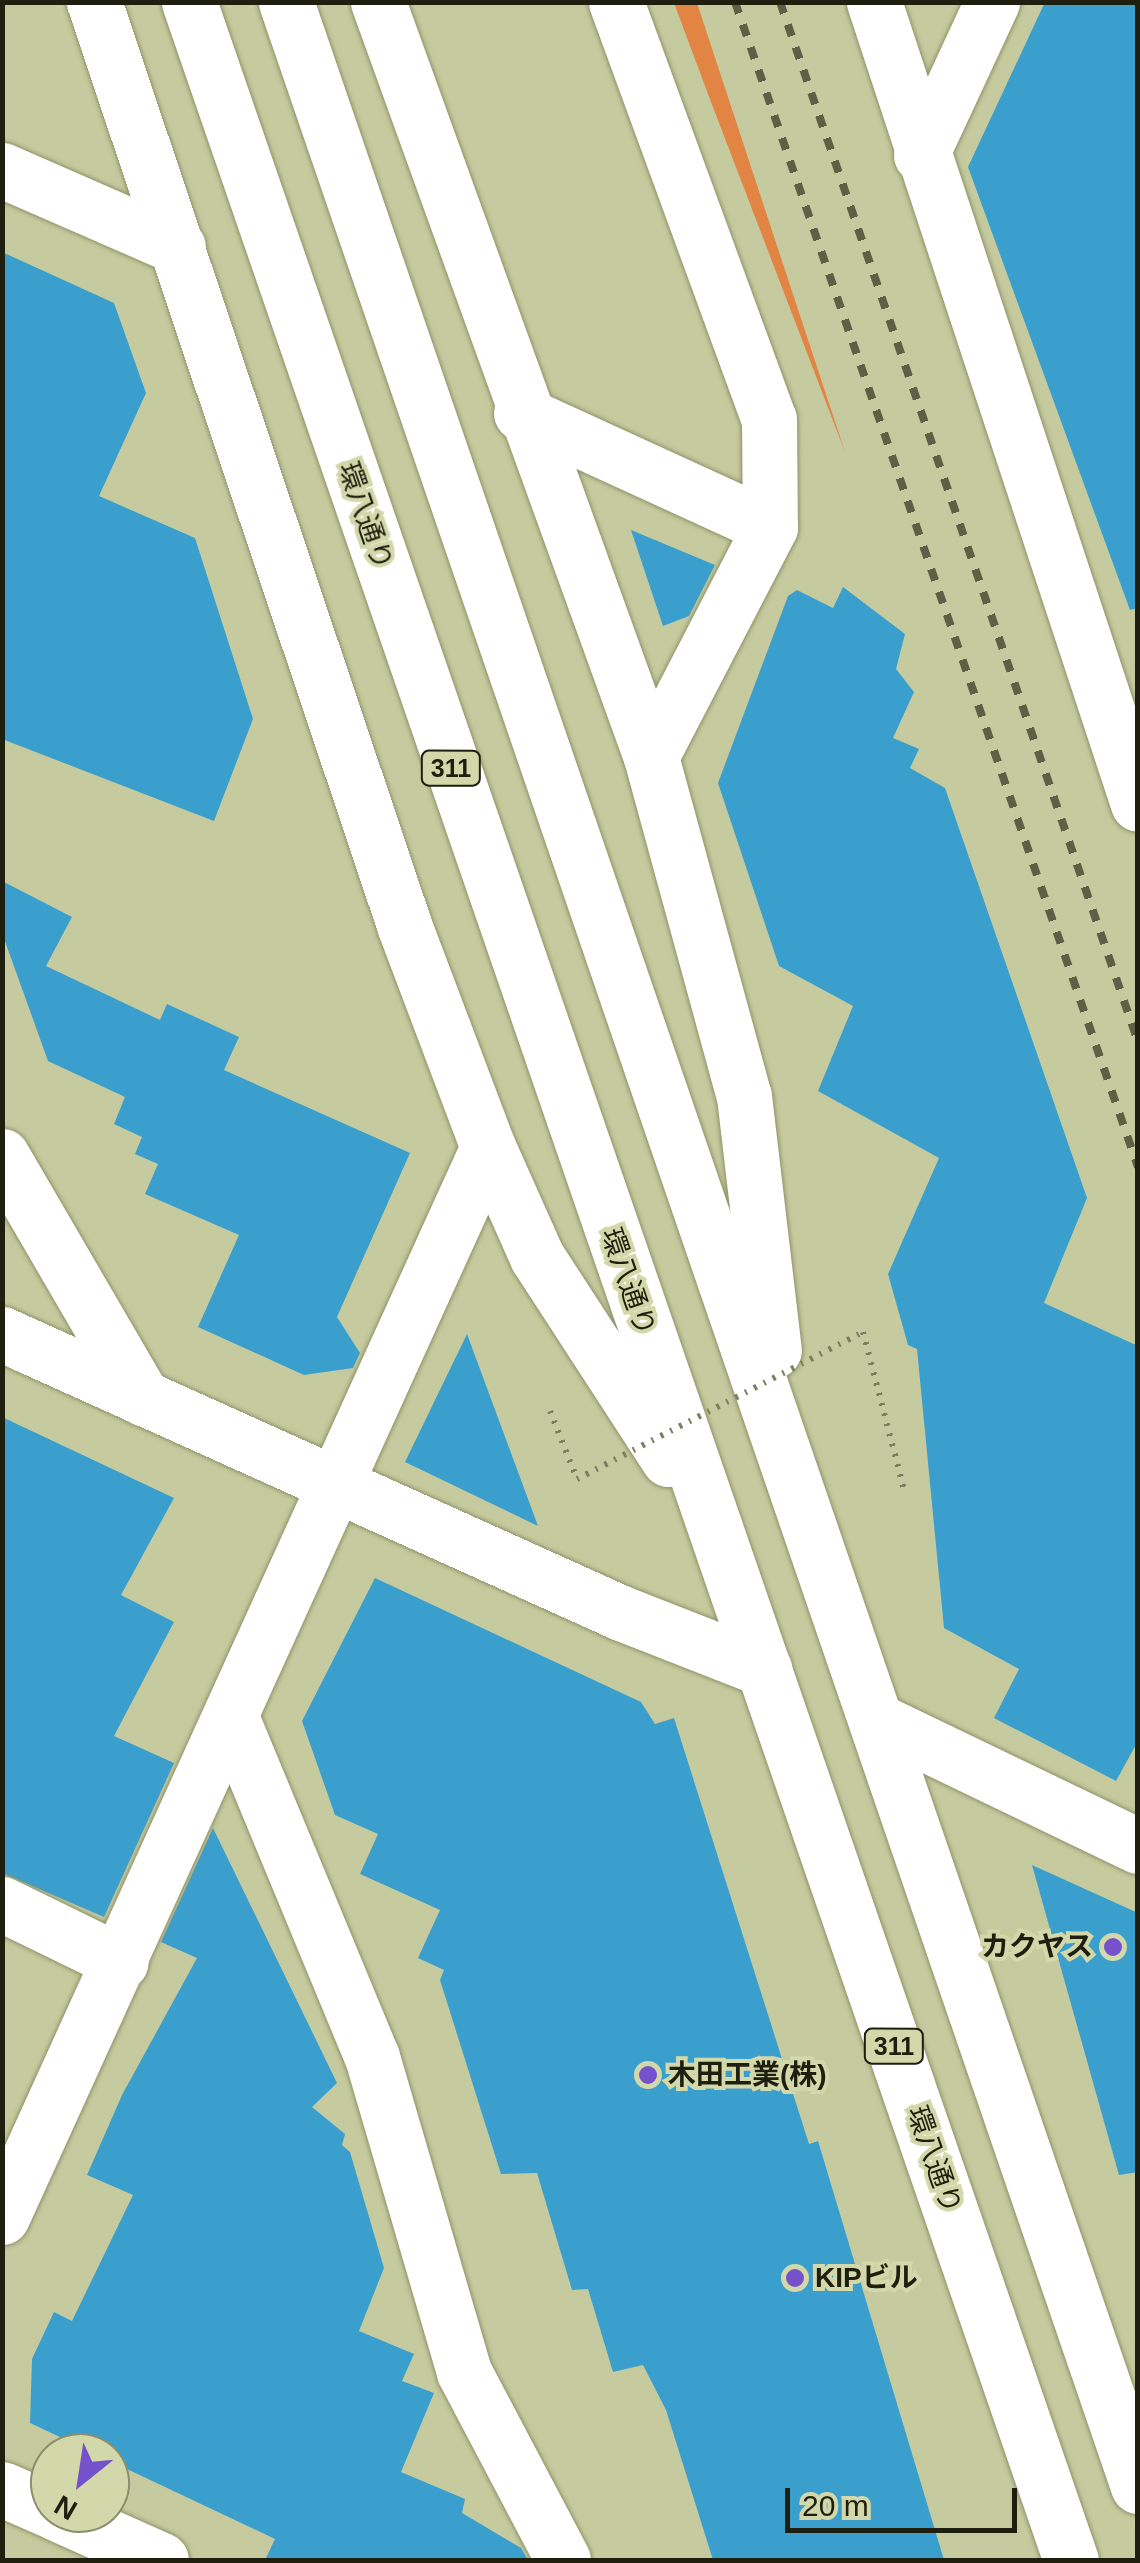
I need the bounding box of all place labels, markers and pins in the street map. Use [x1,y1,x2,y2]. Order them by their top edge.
place label: カクヤス [981,1930,1093,1964]
marker: カクヤス [1102,1936,1124,1958]
place label: 木田工業(株) [668,2058,827,2092]
marker: 木田工業(株) [637,2064,659,2086]
place label: KIPビル [815,2261,918,2295]
marker: KIPビル [784,2267,806,2289]

